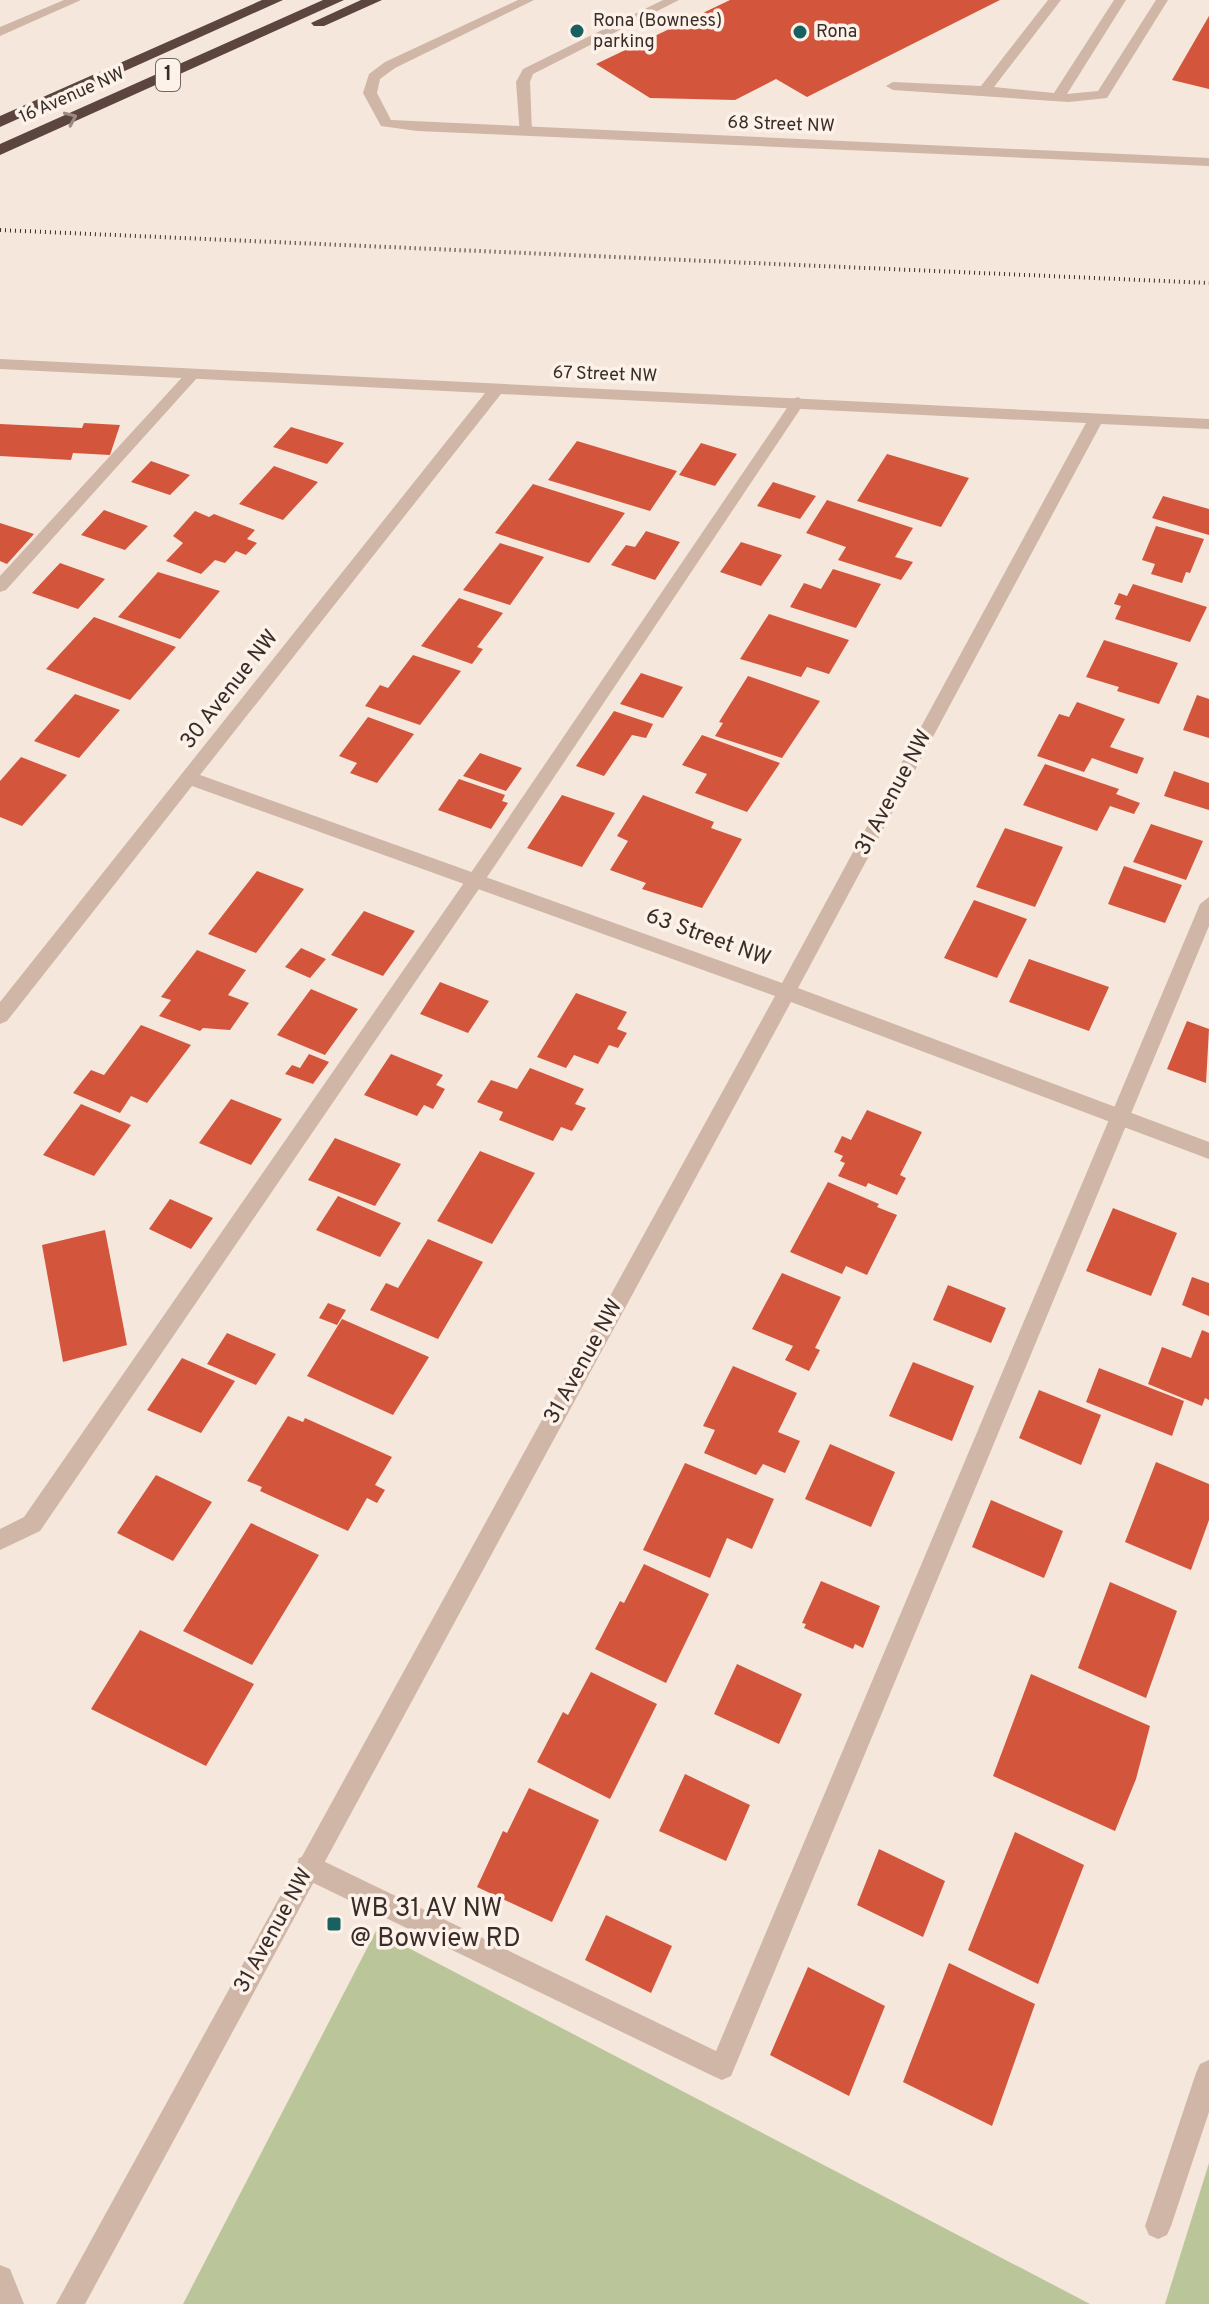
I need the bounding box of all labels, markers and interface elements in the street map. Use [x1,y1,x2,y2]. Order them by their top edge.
place label: Rona (Bowness) parking [593,10,722,54]
place label: Rona [816,21,857,44]
marker: Rona (Bowness) parking [568,22,586,40]
marker: Rona [791,23,809,41]
road number: 1 [156,59,180,91]
street label: 16 Avenue NW [16,63,128,129]
one-way arrow [63,112,77,128]
street label: 68 Street NW [727,112,835,138]
street label: 67 Street NW [552,362,658,388]
street label: 30 Avenue NW [175,625,285,755]
street label: 31 Avenue NW [850,726,938,860]
street label: 63 Street NW [642,903,774,973]
street label: 31 Avenue NW [539,1295,629,1429]
street label: 31 Avenue NW [229,1864,319,1998]
place label: WB 31 AV NW @ Bowview RD [350,1893,521,1956]
marker: WB 31 AV NW @ Bowview RD [325,1915,343,1933]

